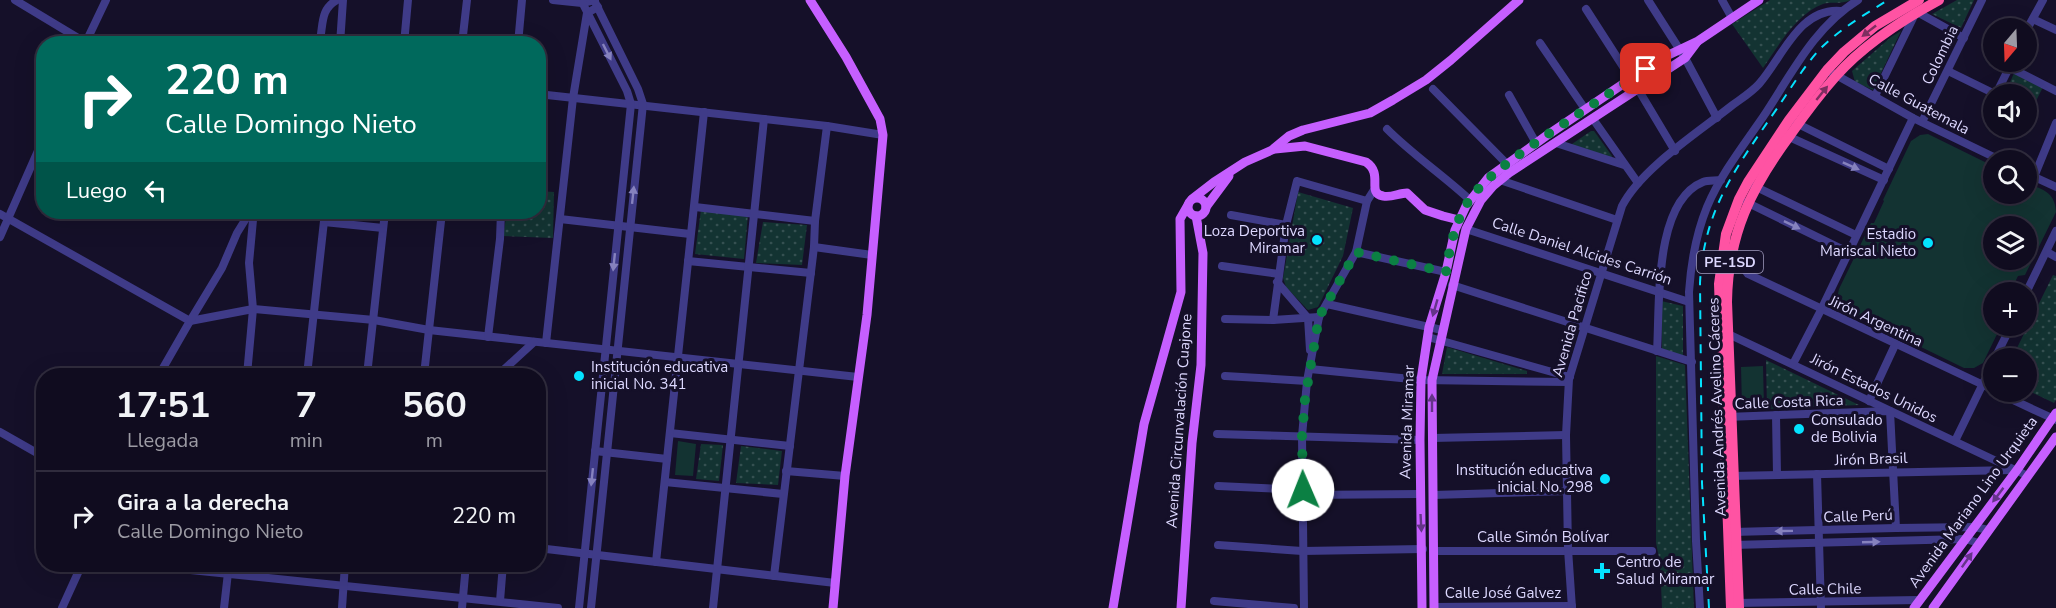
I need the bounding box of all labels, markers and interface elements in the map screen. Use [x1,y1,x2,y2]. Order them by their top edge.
north arrow [1983,18,2037,72]
map controls [1983,18,2037,402]
street label: Colombia [1917,22,1963,88]
one-way arrow [1862,24,1877,36]
pin [1620,43,1671,94]
one-way arrow [603,44,612,61]
text: 220 m [165,52,289,109]
icon: arrive [1629,52,1662,85]
icon: right [66,60,144,138]
street label: Calle Guatemala [1865,69,1973,139]
button: sound [1983,84,2037,138]
one-way arrow [1816,85,1829,101]
text: Calle Domingo Nieto [165,106,417,143]
button: search [1983,150,2037,204]
one-way arrow [1843,161,1860,170]
icon: left [139,174,172,207]
text: Luego [66,176,127,206]
one-way arrow [628,185,638,204]
street label: Calle Daniel Alcides Carrión [1489,212,1675,290]
button: layers [1983,216,2037,270]
one-way arrow [1783,220,1800,229]
place label: Loza Deportiva Miramar [1204,221,1306,258]
place label: Estadio Mariscal Nieto [1820,224,1916,261]
marker: Loza Deportiva Miramar [1310,233,1324,247]
marker: Estadio Mariscal Nieto [1921,236,1935,250]
road number: PE-1SD [1697,251,1763,273]
one-way arrow [610,253,619,272]
street label: Avenida Pacifico [1547,269,1597,379]
button: + [1983,282,2037,336]
street label: Jirón Argentina [1825,290,1926,351]
street label: Avenida Andrés Avelino Cáceres [1703,297,1731,517]
one-way arrow [1430,299,1439,317]
street label: Avenida Circunvalación Cuajone [1162,313,1196,529]
street label: Jirón Estados Unidos [1806,348,1941,427]
button: − [1983,348,2037,402]
place label: Institución educativa inicial No. 341 [591,357,728,394]
street label: Avenida Miramar [1395,364,1419,480]
marker: Institución educativa inicial No. 341 [572,369,586,383]
text: 17:51 [115,381,211,430]
text: 7 [295,381,317,430]
text: 560 [402,381,467,430]
street label: Calle Costa Rica [1734,390,1844,414]
one-way arrow [1427,393,1437,412]
place label: Consulado de Bolivia [1811,410,1883,447]
street label: Avenida Mariano Lino Urquieta [1904,412,2042,592]
marker: Consulado de Bolivia [1792,422,1806,436]
text: Llegada [127,427,199,454]
text: min [290,427,323,454]
text: m [426,427,443,454]
street label: Jirón Brasil [1833,448,1908,470]
position arrow [1271,458,1335,522]
place label: Institución educativa inicial No. 298 [1456,460,1593,497]
one-way arrow [587,467,597,486]
marker: Institución educativa inicial No. 298 [1598,472,1612,486]
one-way arrow [1992,487,2004,503]
text: Gira a la derecha [117,488,289,518]
icon: right [66,500,99,533]
text: 220 m [452,501,516,531]
street label: Calle Perú [1823,505,1893,527]
one-way arrow [1417,513,1426,532]
text: Calle Domingo Nieto [117,518,303,545]
one-way arrow [1774,526,1793,536]
street label: Calle Simón Bolívar [1477,527,1610,547]
one-way arrow [1862,537,1881,547]
place label: Centro de Salud Miramar [1616,552,1715,589]
one-way arrow [1961,553,1973,569]
marker: Centro de Salud Miramar [1593,562,1611,580]
street label: Calle Chile [1788,578,1862,600]
street label: Calle José Galvez [1445,583,1561,603]

